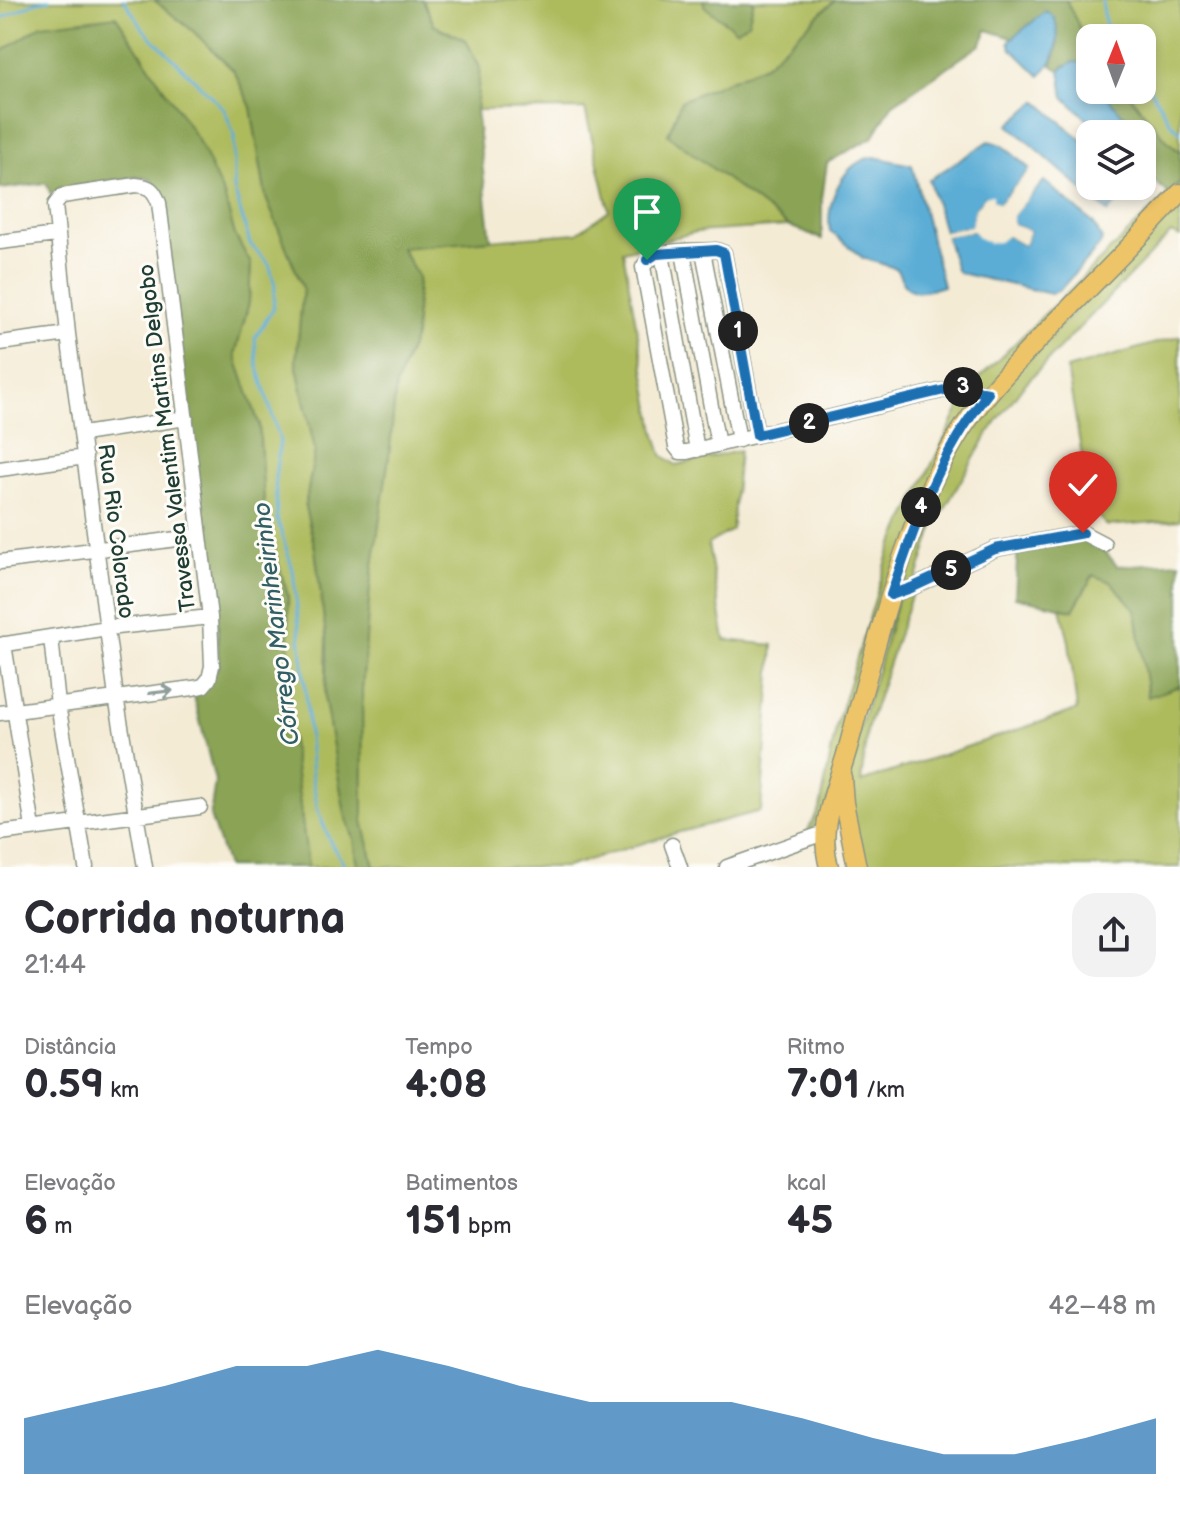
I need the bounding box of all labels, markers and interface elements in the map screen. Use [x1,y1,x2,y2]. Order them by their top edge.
north arrow [1076,24,1156,104]
map controls [1076,24,1156,200]
button: layers [1076,120,1156,200]
pin [613,178,681,260]
icon: arrive [625,190,669,234]
street label: Travessa Valentim Martins Delgobo [133,263,202,613]
pin: 1 [718,311,758,351]
text: 1 [733,317,743,344]
pin: 3 [943,367,983,407]
text: 3 [957,373,969,400]
pin: 2 [789,403,829,443]
text: 2 [802,409,816,436]
street label: Rua Rio Colorado [91,442,140,620]
pin [1049,451,1117,533]
icon: check [1061,463,1105,507]
pin: 4 [901,487,941,527]
text: 4 [915,493,927,520]
water label: Córrego Marinheirinho [247,501,306,747]
pin: 5 [931,550,971,590]
text: 5 [945,556,957,583]
one-way arrow [147,685,174,700]
text: Corrida noturna [24,893,345,946]
button: share [1072,893,1156,977]
text: 21:44 [24,950,86,981]
text: Distância [24,1034,116,1061]
text: Tempo [405,1034,473,1061]
text: Ritmo [787,1034,845,1061]
text: 0.59 [24,1061,104,1109]
text: 4:08 [405,1061,487,1109]
text: 7:01 [787,1061,860,1109]
text: km [104,1077,139,1104]
text: /km [860,1077,905,1104]
text: Elevação [24,1170,116,1197]
text: Batimentos [405,1170,518,1197]
text: kcal [787,1170,826,1197]
text: 6 [24,1197,48,1245]
text: 151 [405,1197,462,1245]
text: 45 [787,1197,833,1245]
text: m [48,1213,72,1240]
text: bpm [462,1213,511,1240]
text: Elevação [24,1291,132,1322]
text: 42–48 m [1048,1291,1156,1322]

